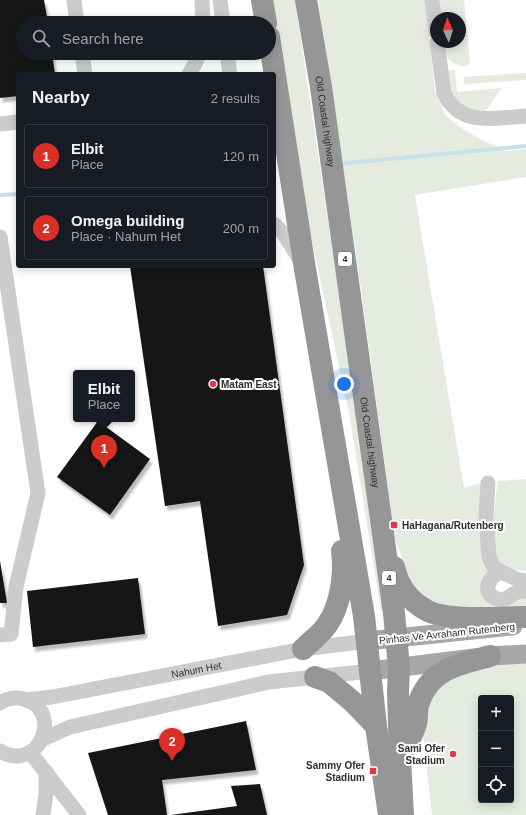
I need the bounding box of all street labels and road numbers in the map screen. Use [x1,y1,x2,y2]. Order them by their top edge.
street label: Old Coastal highway [313,75,337,168]
road number: 4 [338,252,352,266]
street label: Old Coastal highway [358,396,382,489]
road number: 4 [382,571,396,585]
street label: Pinhas Ve Avraham Rutenberg [379,621,516,646]
street label: Nahum Het [170,660,222,680]

